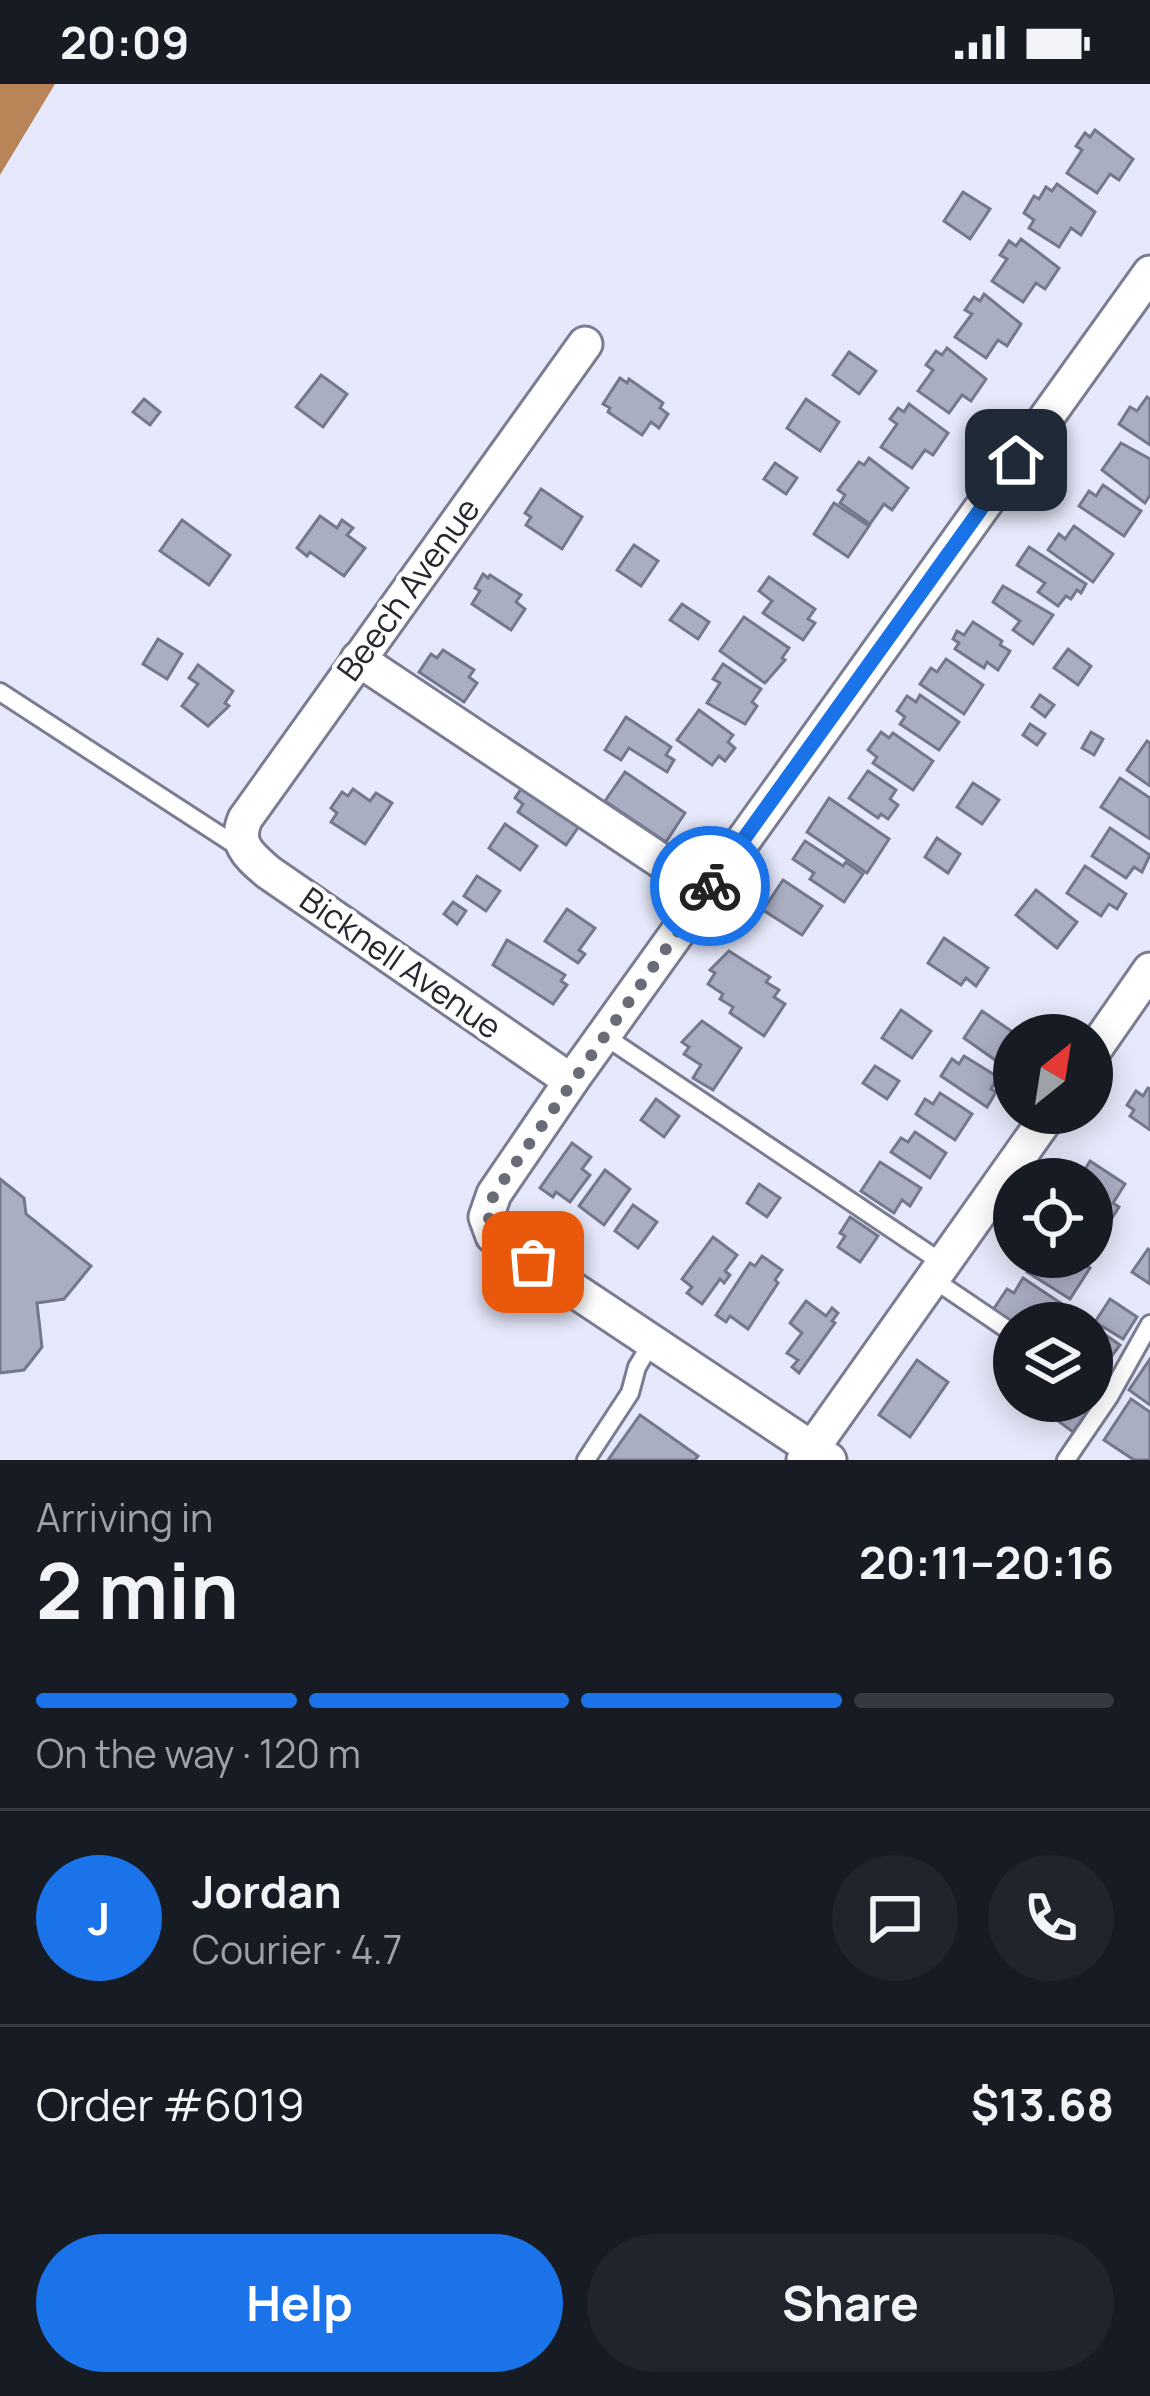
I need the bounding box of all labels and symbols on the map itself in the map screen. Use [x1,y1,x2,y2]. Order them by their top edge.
pin [965,409,1067,511]
street label: Beech Avenue [326,488,489,689]
courier [650,826,770,946]
street label: Bicknell Avenue [292,876,511,1049]
north arrow [993,1014,1113,1134]
pin [482,1211,584,1313]

